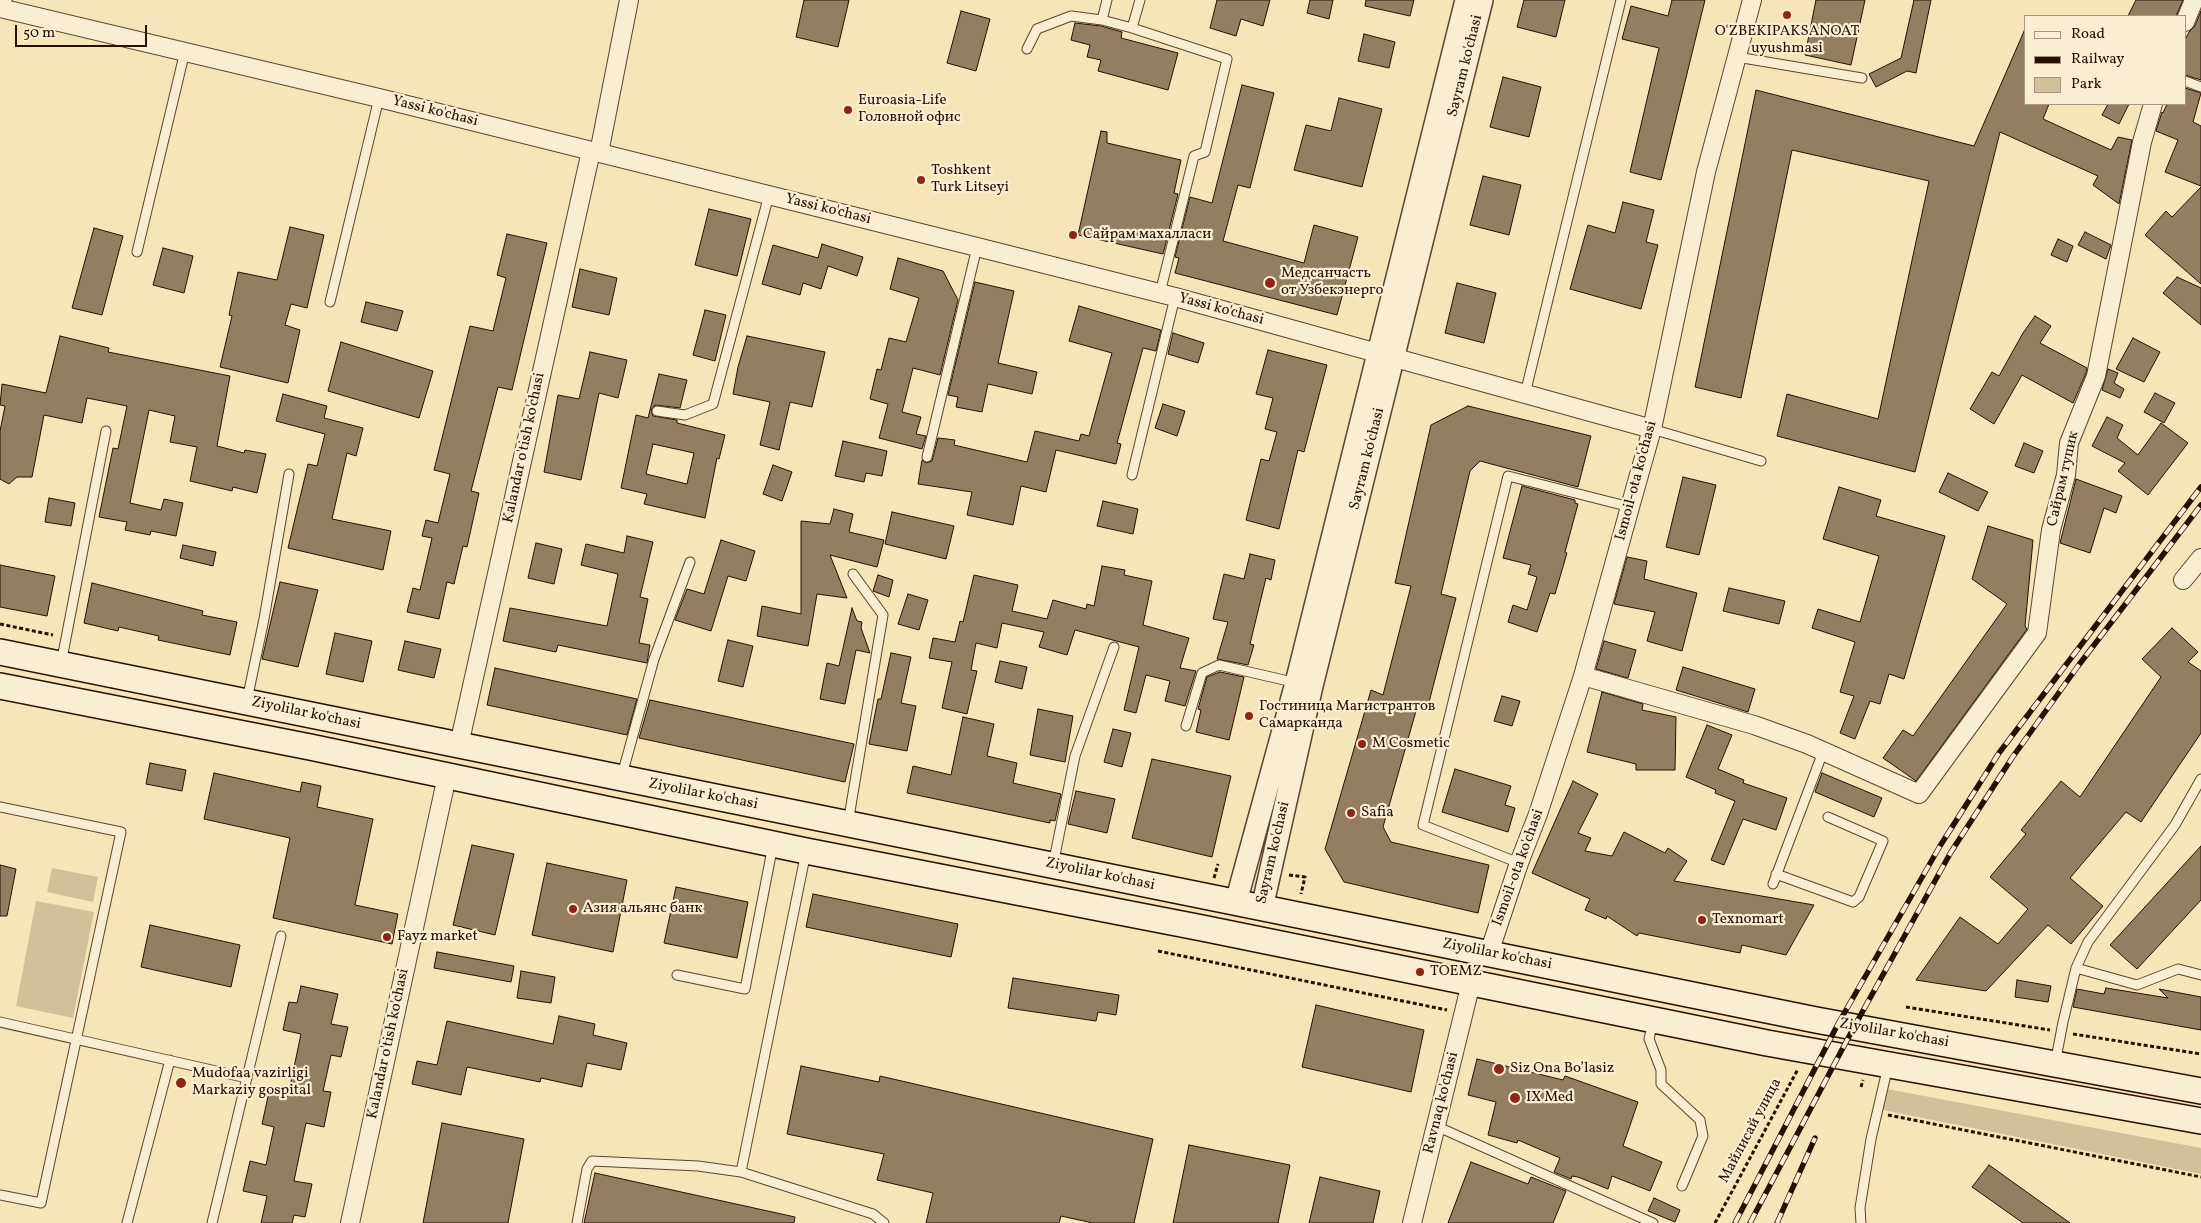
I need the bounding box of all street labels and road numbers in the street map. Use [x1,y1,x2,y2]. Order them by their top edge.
street label: Sayram ko'chasi [1445,13,1487,119]
street label: Yassi ko'chasi [390,93,480,131]
street label: Yassi ko'chasi [783,191,873,229]
street label: Yassi ko'chasi [1176,290,1266,330]
street label: Kalandar o'tish ko'chasi [500,371,550,525]
street label: Sayram ko'chasi [1347,406,1389,512]
street label: Ismoil-ota ko'chasi [1612,419,1662,543]
street label: Сайрам тупик [2044,430,2084,528]
street label: Ziyolilar ko'chasi [250,694,362,734]
street label: Ziyolilar ko'chasi [647,776,759,814]
street label: Sayram ko'chasi [1253,800,1295,906]
street label: Ismoil-ota ko'chasi [1489,807,1549,929]
street label: Ziyolilar ko'chasi [1044,855,1156,895]
street label: Ziyolilar ko'chasi [1441,936,1553,974]
street label: Kalandar o'tish ko'chasi [364,967,414,1121]
street label: Ziyolilar ko'chasi [1838,1015,1950,1053]
street label: Ravnaq ko'chasi [1421,1050,1463,1156]
street label: Майлисай улица [1716,1076,1786,1186]

